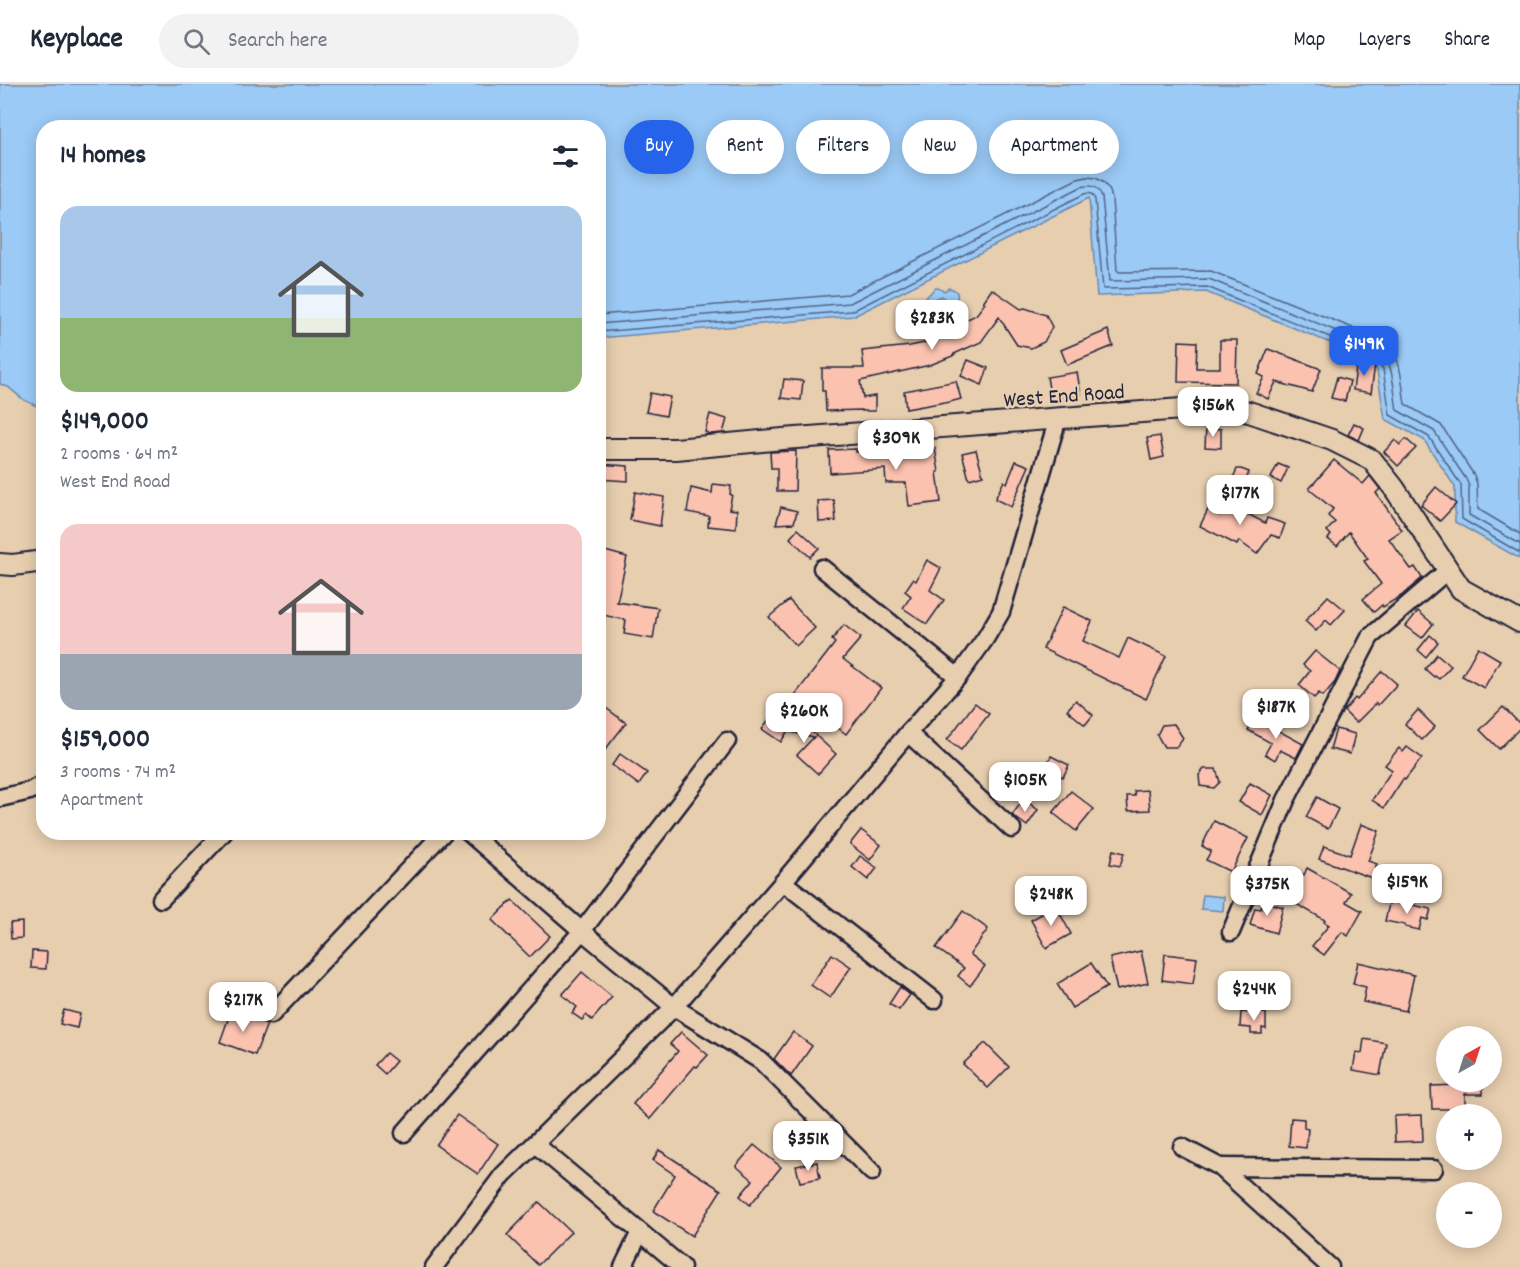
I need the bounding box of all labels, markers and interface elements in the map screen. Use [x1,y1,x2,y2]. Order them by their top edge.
search box [159,14,579,68]
text: Keyplace [30,21,123,61]
icon: search [180,25,213,58]
text: Search here [228,26,327,57]
text: Map [1294,26,1325,56]
text: Layers [1358,26,1411,56]
text: Share [1444,26,1490,56]
chip: Buy [624,120,694,174]
chip: Rent [706,120,784,174]
chip: Filters [796,120,890,174]
chip: New [902,120,977,174]
chip: Apartment [989,120,1119,174]
text: 14 homes [60,138,146,175]
icon: filters [549,140,582,173]
icon: home [267,245,375,353]
pin: $283K [890,300,974,351]
text: $283K [909,305,955,333]
pin: $149K [1322,326,1406,377]
text: $149K [1343,331,1385,359]
street label: West End Road [1003,378,1126,417]
pin: $156K [1171,387,1255,438]
text: $156K [1192,392,1234,420]
text: $149,000 [60,404,149,441]
pin: $309K [854,420,938,471]
text: $309K [872,425,920,453]
text: 2 rooms · 64 m² [60,441,178,469]
text: West End Road [60,469,170,497]
pin: $177K [1198,475,1282,526]
text: $177K [1220,480,1260,508]
icon: home [267,563,375,671]
pin: $187K [1234,689,1318,740]
pin: $260K [762,693,846,744]
text: $187K [1256,694,1296,722]
text: $260K [780,698,828,726]
text: $159,000 [60,722,150,759]
text: 3 rooms · 74 m² [60,759,176,787]
pin: $105K [983,762,1067,813]
text: $105K [1003,767,1047,795]
text: Apartment [60,787,143,815]
pin: $159K [1365,864,1449,915]
pin: $375K [1225,866,1309,917]
text: $159K [1386,869,1428,897]
text: $375K [1244,871,1290,899]
pin: $248K [1009,876,1093,927]
text: $248K [1029,881,1073,909]
pin: $244K [1212,971,1296,1022]
text: $244K [1232,976,1276,1004]
pin: $217K [201,982,285,1033]
text: $217K [223,987,263,1015]
north arrow [1436,1026,1502,1092]
map controls [1436,1026,1502,1248]
button: + [1436,1104,1502,1170]
pin: $351K [766,1121,850,1172]
text: $351K [787,1126,829,1154]
button: − [1436,1182,1502,1248]

